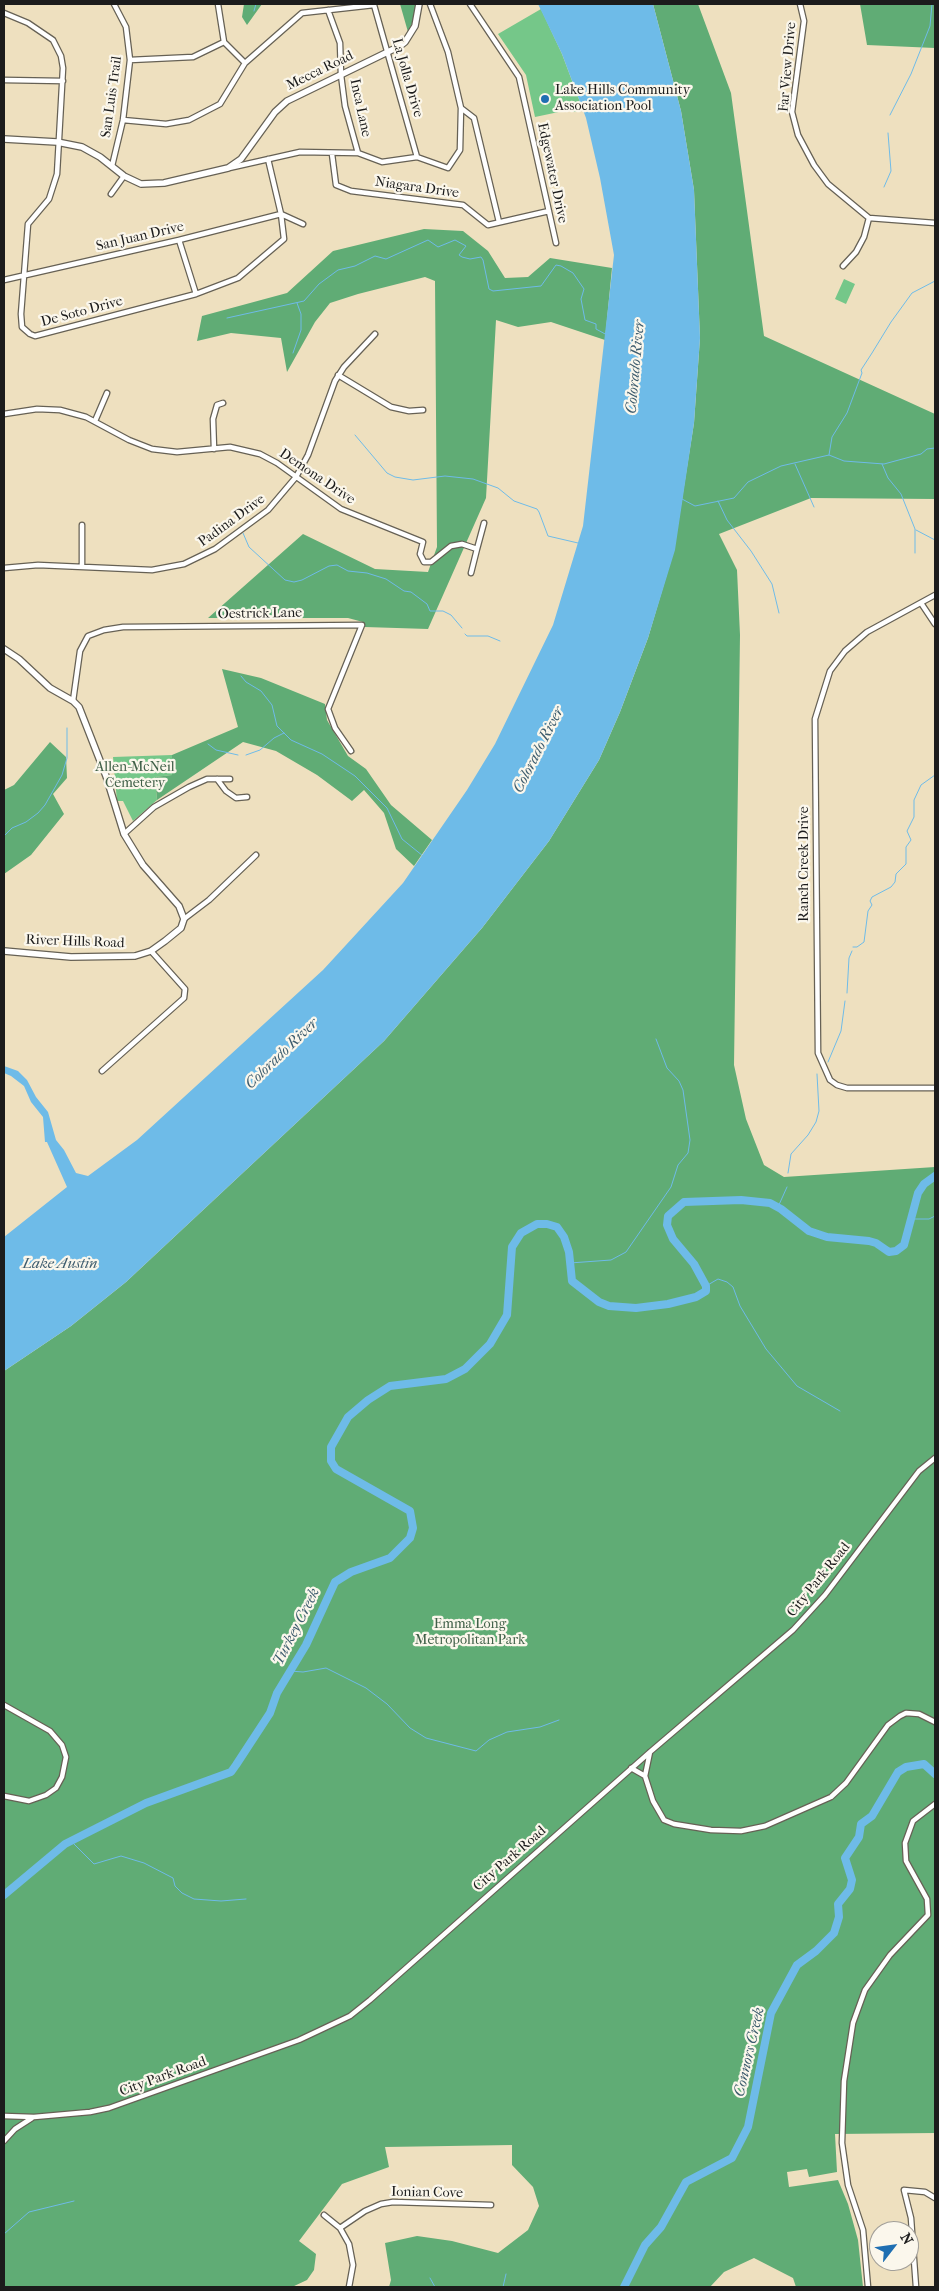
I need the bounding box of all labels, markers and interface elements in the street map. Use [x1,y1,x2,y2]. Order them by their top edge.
street label: Far View Drive [776,21,800,113]
street label: La Jolla Drive [388,37,426,119]
street label: Mecca Road [284,48,356,94]
street label: San Luis Trail [98,55,126,139]
street label: Inca Lane [346,77,374,139]
place label: Lake Hills Community Association Pool [555,83,690,115]
marker: Lake Hills Community Association Pool [539,93,551,105]
street label: Edgewater Drive [533,121,571,225]
street label: Niagara Drive [374,174,460,202]
street label: San Juan Drive [94,219,186,255]
street label: De Soto Drive [39,293,125,331]
water label: Colorado River [623,319,649,415]
street label: Demona Drive [276,445,358,509]
street label: Padina Drive [195,491,269,551]
street label: Oestrick Lane [218,605,302,623]
water label: Colorado River [510,704,568,796]
park label: Allen-McNeil Cemetery [95,760,175,792]
street label: Ranch Creek Drive [797,806,813,922]
street label: River Hills Road [25,932,125,952]
water label: Colorado River [242,1015,322,1093]
water label: Lake Austin [23,1255,97,1273]
street label: City Park Road [784,1539,854,1621]
water label: Turkey Creek [270,1585,324,1669]
park label: Emma Long Metropolitan Park [415,1617,525,1650]
street label: City Park Road [470,1823,550,1895]
water label: Connors Creek [731,2006,769,2098]
street label: City Park Road [117,2054,209,2100]
street label: Ionian Cove [391,2184,463,2202]
north arrow [869,2221,919,2271]
text: N [897,2230,917,2248]

